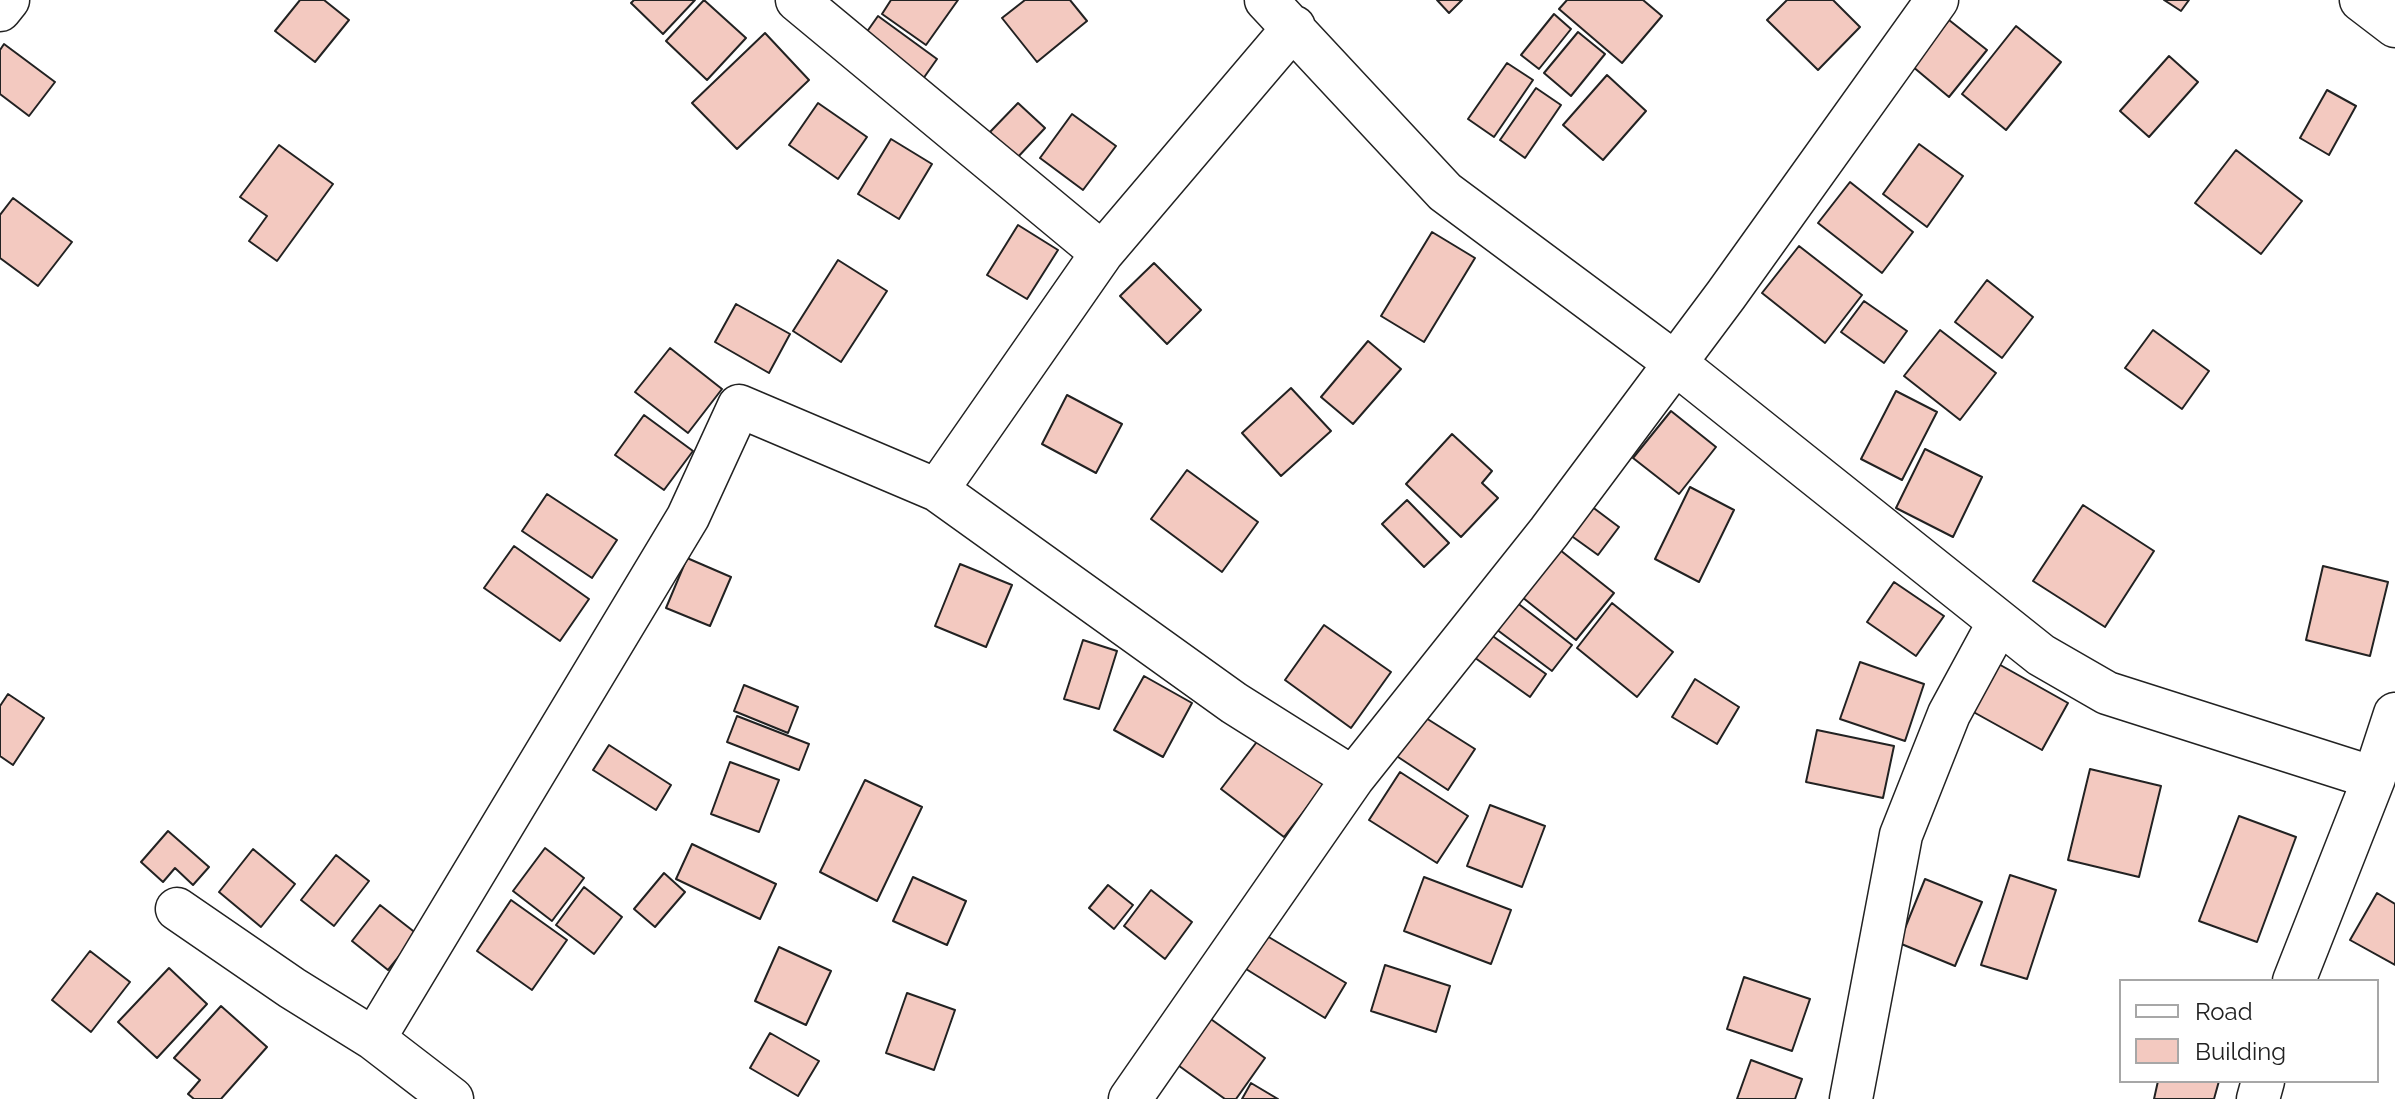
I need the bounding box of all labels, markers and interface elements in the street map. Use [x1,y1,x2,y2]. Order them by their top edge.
legend [2119,979,2379,1083]
text: Road [2195,997,2253,1026]
text: Building [2195,1037,2286,1066]

